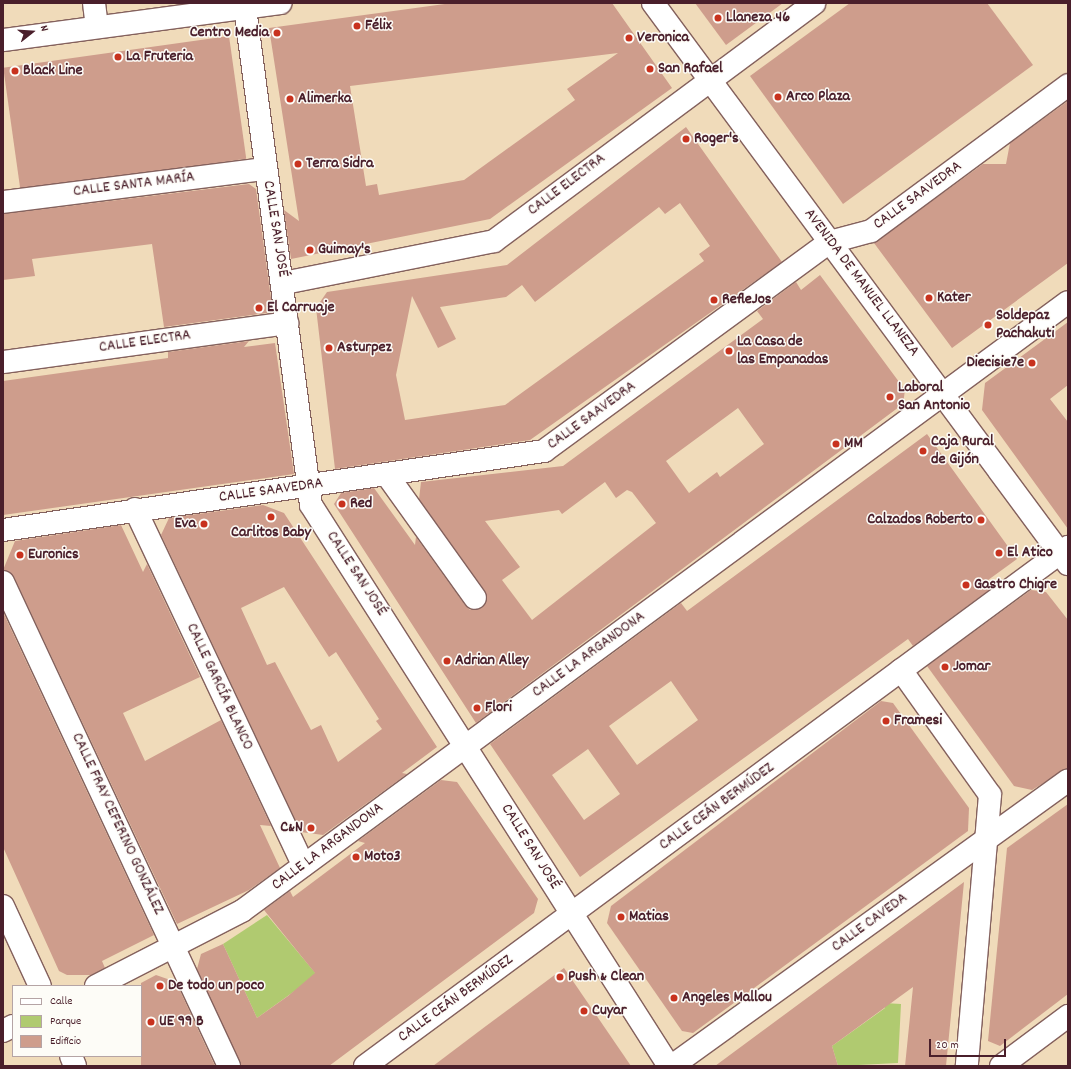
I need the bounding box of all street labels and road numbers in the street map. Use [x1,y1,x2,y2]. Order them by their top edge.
street label: CALLE ELECTRA [524,149,610,221]
street label: CALLE SAAVEDRA [870,157,966,235]
street label: CALLE SANTA MARÍA [72,168,196,202]
street label: CALLE SAN JOSÉ [258,179,292,279]
street label: AVENIDA DE MANUEL LLANEZA [799,205,923,361]
street label: CALLE ELECTRA [98,326,192,358]
street label: CALLE SAAVEDRA [544,377,640,455]
street label: CALLE SAAVEDRA [218,474,324,508]
street label: CALLE SAN JOSÉ [321,528,391,620]
street label: CALLE LA ARGANDONA [529,608,649,702]
street label: CALLE GARCÍA BLANCO [181,620,257,754]
street label: CALLE FRAY CEFERINO GONZÁLEZ [66,730,168,918]
street label: CALLE CEÁN BERMÚDEZ [656,759,778,855]
street label: CALLE LA ARGANDONA [268,799,388,895]
street label: CALLE SAN JOSÉ [496,801,564,893]
street label: CALLE CAVEDA [828,889,912,957]
street label: CALLE CEÁN BERMÚDEZ [395,951,517,1047]

